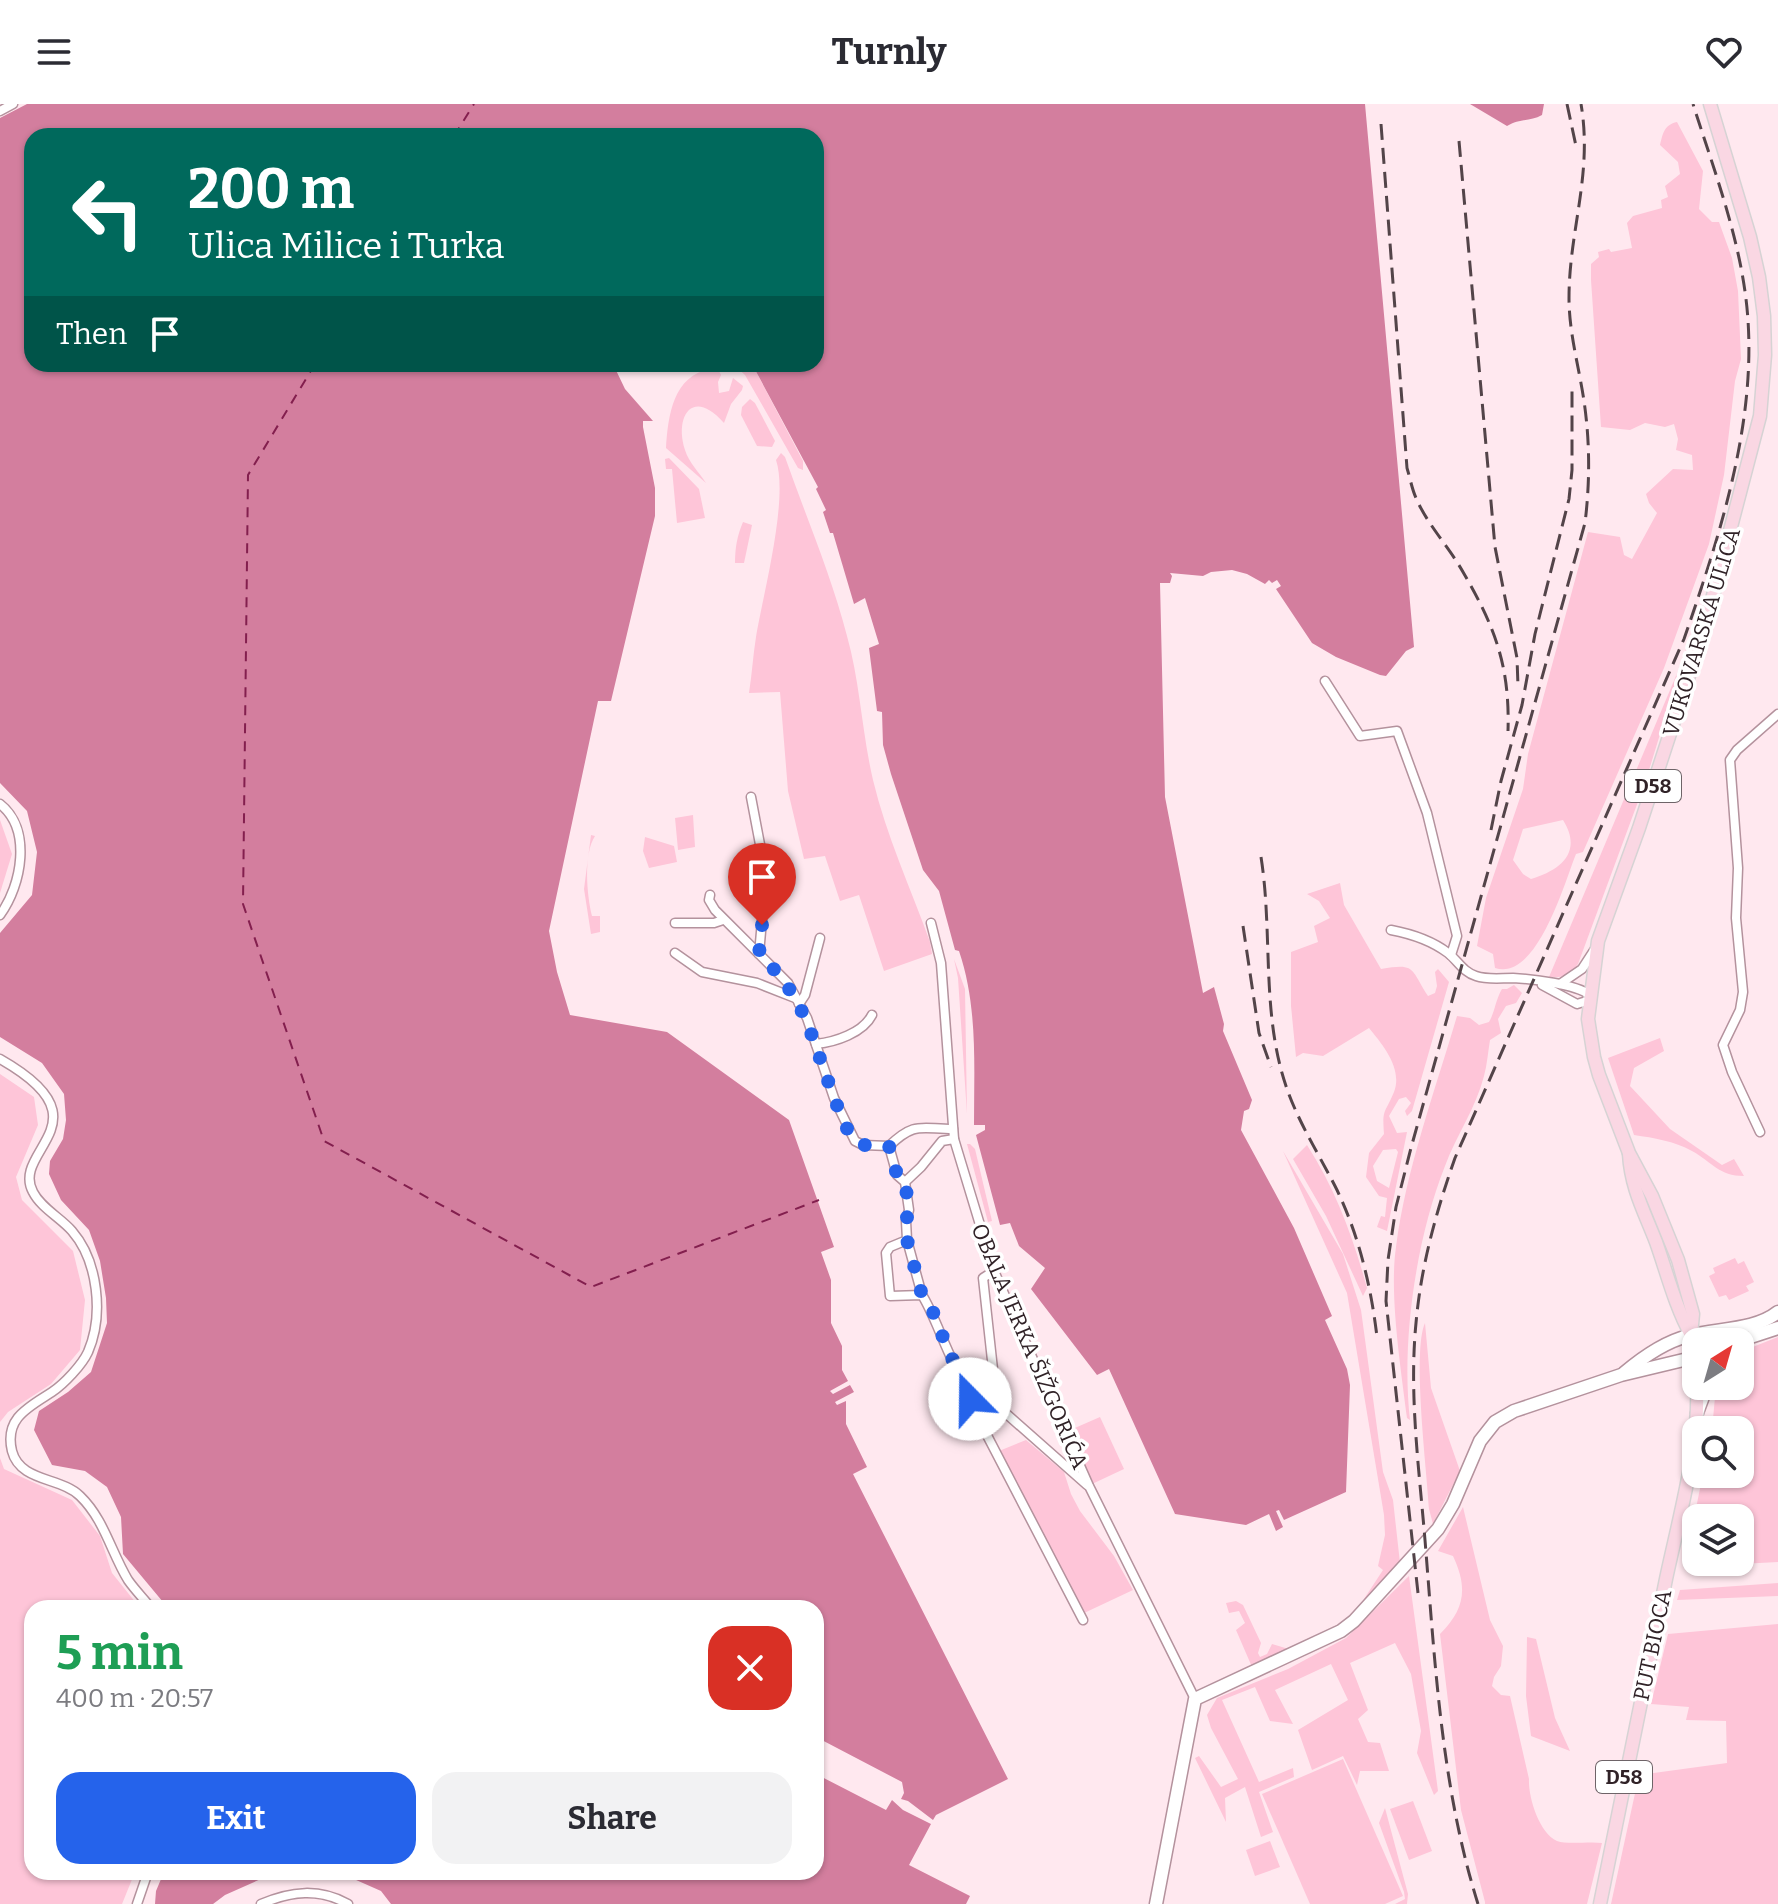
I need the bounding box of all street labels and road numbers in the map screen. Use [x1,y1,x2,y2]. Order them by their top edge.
street label: VUKOVARSKA ULICA [1657,524,1746,740]
road number: D58 [1625,770,1681,802]
street label: OBALA JERKA ŠIŽGORIĆA [966,1219,1094,1473]
street label: PUT BIOCA [1628,1587,1678,1703]
road number: D58 [1596,1761,1652,1793]

